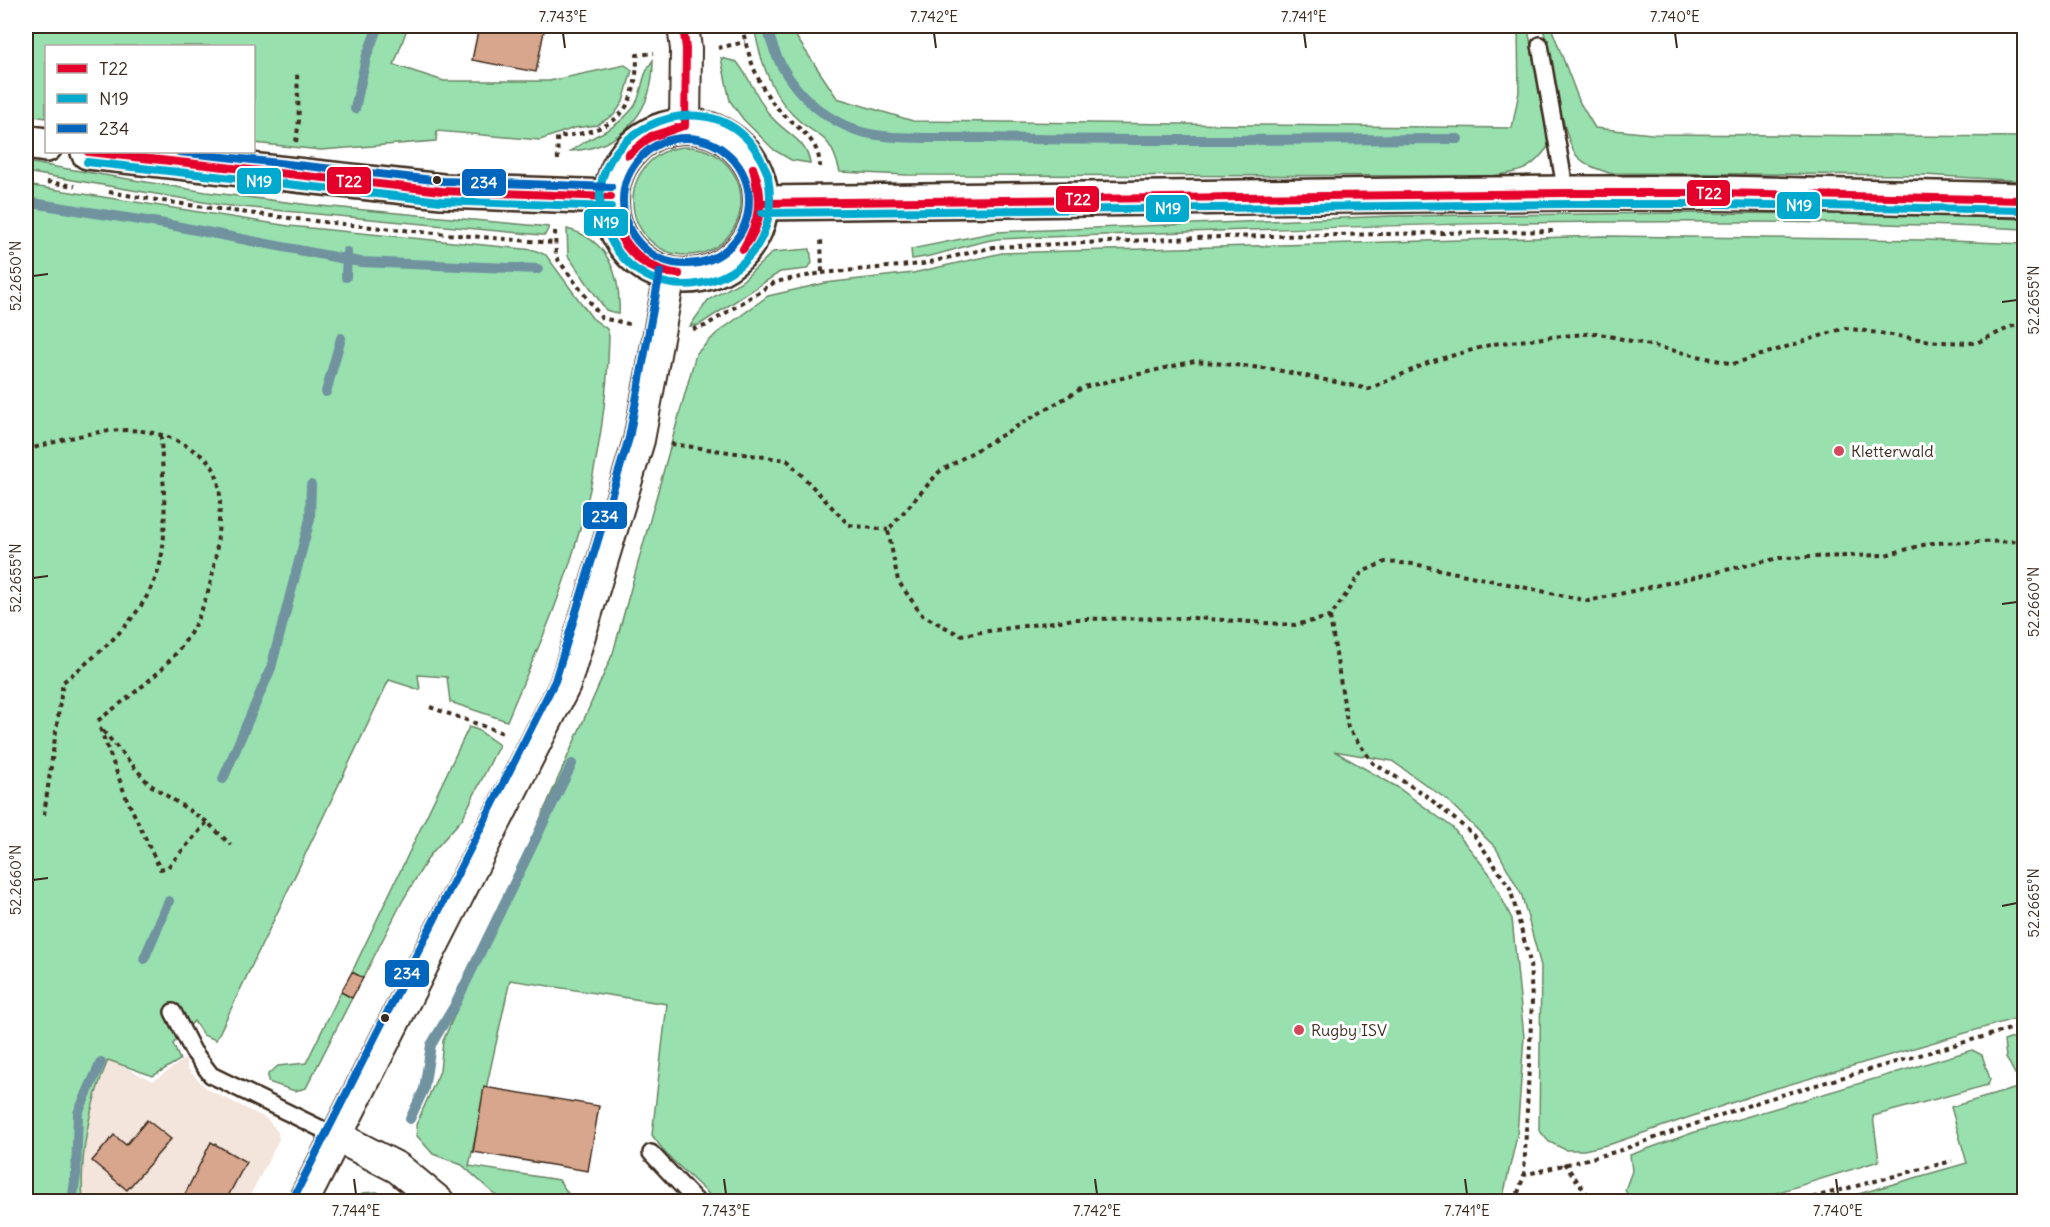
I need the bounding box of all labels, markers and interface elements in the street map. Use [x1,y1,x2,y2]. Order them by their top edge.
text: 7.743°E [539,7,587,26]
text: 7.742°E [910,7,958,26]
text: 7.741°E [1281,7,1327,26]
text: 7.740°E [1650,7,1700,26]
legend [45,45,255,153]
text: T22 [99,57,128,80]
text: N19 [99,87,129,110]
text: 234 [99,117,130,140]
line badge: T22 [326,166,372,195]
line badge: N19 [236,167,282,195]
line badge: 234 [461,168,507,197]
text: N19 [246,171,272,191]
text: T22 [336,171,362,191]
text: 234 [470,172,498,192]
unlabelled marker [431,174,443,186]
line badge: T22 [1686,179,1731,207]
text: T22 [1696,183,1722,203]
line badge: T22 [1055,185,1100,213]
text: T22 [1065,189,1091,209]
line badge: N19 [1776,191,1821,220]
line badge: N19 [1145,194,1190,223]
text: N19 [1786,195,1812,215]
text: N19 [1155,198,1181,218]
line badge: N19 [583,208,629,237]
text: N19 [593,212,619,232]
text: 52.2650°N [6,241,25,311]
text: 52.2655°N [2024,265,2043,335]
place label: Kletterwald [1851,441,1934,461]
marker: Kletterwald [1832,444,1846,458]
line badge: 234 [582,501,628,530]
text: 234 [591,506,619,526]
text: 52.2655°N [6,543,25,613]
text: 52.2660°N [2024,567,2043,637]
text: 52.2660°N [6,845,25,915]
text: 52.2665°N [2024,868,2043,938]
line badge: 234 [384,959,430,988]
text: 234 [393,963,421,983]
unlabelled marker [379,1012,391,1024]
place label: Rugby ISV [1311,1020,1387,1040]
marker: Rugby ISV [1292,1023,1306,1037]
text: 7.744°E [332,1201,380,1220]
text: 7.743°E [702,1201,750,1220]
text: 7.742°E [1073,1201,1121,1220]
text: 7.741°E [1444,1201,1490,1220]
text: 7.740°E [1813,1201,1863,1220]

